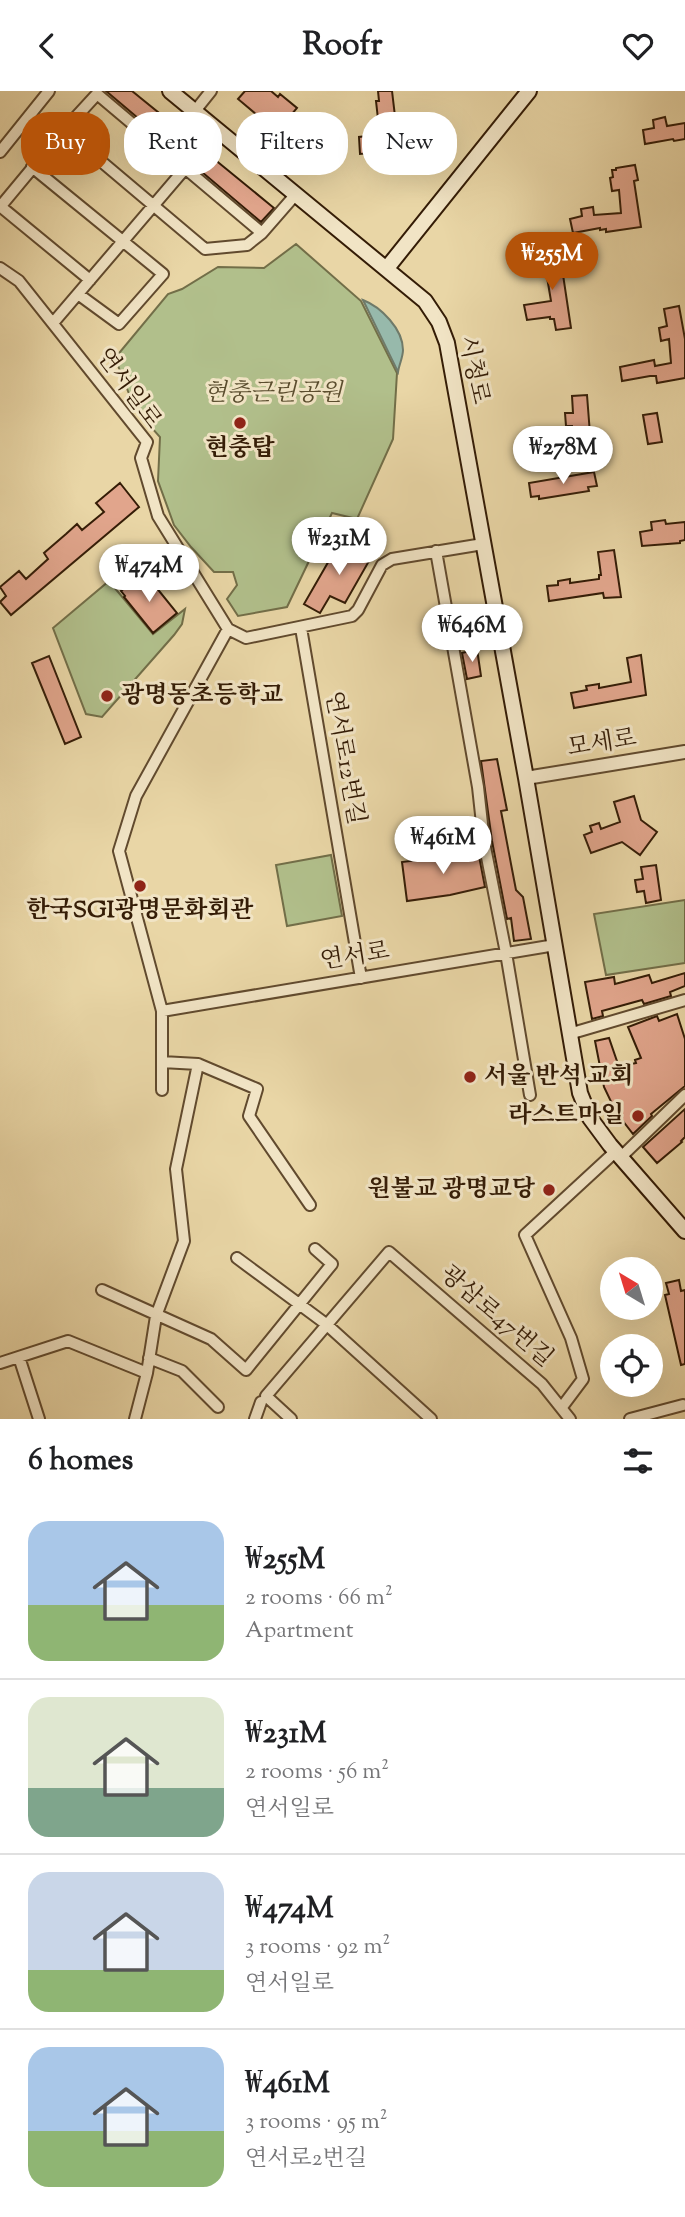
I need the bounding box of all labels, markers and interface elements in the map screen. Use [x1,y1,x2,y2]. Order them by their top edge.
text: Roofr [302,23,383,69]
icon: back [28,27,66,65]
icon: heart [619,27,657,65]
chip: Buy [21,112,110,175]
chip: Rent [124,112,222,175]
chip: Filters [236,112,348,175]
chip: New [362,112,457,175]
pin: ₩255M [503,233,601,292]
text: ₩255M [521,238,583,271]
street label: 시청로 [449,332,497,408]
street label: 연서일로 [87,341,169,437]
park label: 현충근린공원 [203,377,344,411]
marker: 현충탑 [232,415,248,431]
pin: ₩278M [514,427,612,486]
place label: 현충탑 [205,432,276,466]
text: ₩278M [529,432,597,465]
pin: ₩231M [290,517,388,577]
text: ₩231M [308,523,370,556]
pin: ₩474M [100,545,198,604]
text: ₩474M [115,550,183,583]
pin: ₩646M [423,605,521,664]
text: ₩646M [438,610,506,643]
place label: 광명동초등학교 [121,679,283,713]
marker: 광명동초등학교 [99,688,115,704]
street label: 연서로12번길 [316,688,372,828]
street label: 모세로 [565,722,639,766]
pin: ₩461M [394,817,492,876]
text: ₩461M [410,822,476,855]
marker: 한국SGI광명문화회관 [132,878,148,894]
place label: 한국SGI광명문화회관 [26,894,254,928]
street label: 연서로 [318,935,392,979]
place label: 서울 반석 교회 [484,1060,633,1094]
marker: 서울 반석 교회 [462,1069,478,1085]
place label: 라스트마일 [508,1099,624,1133]
marker: 라스트마일 [630,1108,646,1124]
place label: 원불교 광명교당 [368,1173,536,1207]
marker: 원불교 광명교당 [541,1182,557,1198]
north arrow [600,1257,663,1319]
map controls [600,1257,663,1397]
street label: 광삼로47번길 [432,1258,560,1376]
button: locate [600,1334,663,1397]
text: 6 homes [28,1440,133,1483]
icon: filters [619,1442,657,1480]
text: ₩255M [245,1539,325,1582]
icon: home [84,1549,168,1633]
text: 2 rooms · 66 m² [245,1582,393,1615]
text: Apartment [245,1615,354,1648]
text: ₩231M [245,1713,327,1756]
icon: home [84,1725,168,1809]
text: 2 rooms · 56 m² [245,1756,389,1789]
text: 연서일로 [245,1793,334,1826]
text: ₩474M [245,1888,333,1931]
icon: home [84,1900,168,1984]
text: 3 rooms · 92 m² [245,1931,390,1964]
text: 연서일로 [245,1968,334,2001]
text: ₩461M [245,2063,330,2106]
icon: home [84,2075,168,2159]
text: 3 rooms · 95 m² [245,2106,388,2139]
text: 연서로2번길 [245,2143,367,2176]

